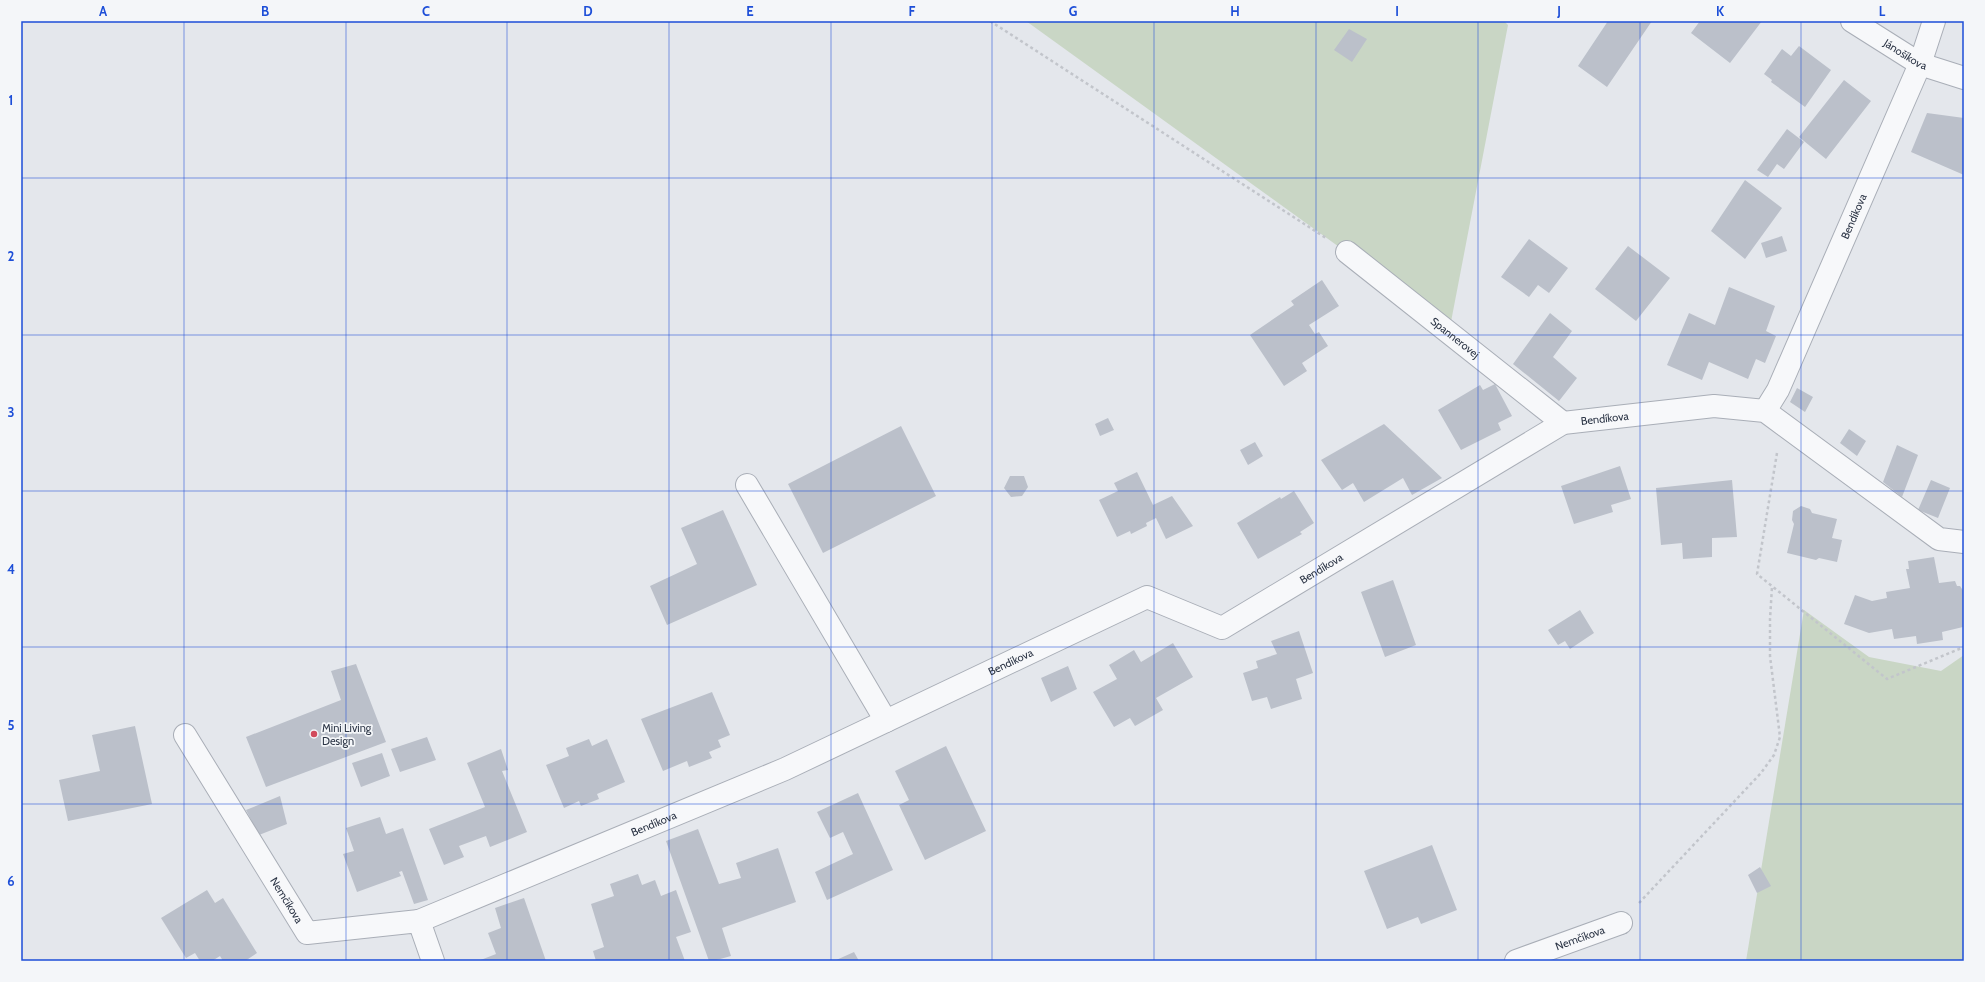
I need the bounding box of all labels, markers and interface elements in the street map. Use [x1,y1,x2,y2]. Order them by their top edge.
text: A [99,3,108,19]
text: B [261,3,269,19]
text: C [422,3,430,19]
text: D [583,3,593,19]
text: E [746,3,754,19]
text: F [909,3,916,19]
text: G [1069,3,1078,19]
text: H [1230,3,1240,19]
text: I [1395,3,1399,19]
text: J [1556,3,1561,19]
text: K [1716,3,1725,19]
text: L [1879,3,1886,19]
street label: Jánošíkova [1880,35,1929,73]
text: 1 [9,92,13,108]
street label: Bendíkova [1838,191,1870,241]
text: 2 [8,248,15,264]
street label: Spannerovej [1428,314,1482,361]
text: 3 [7,404,15,420]
street label: Bendíkova [1580,409,1630,428]
street label: Bendíkova [1297,550,1346,587]
text: 4 [7,561,15,577]
street label: Bendíkova [986,645,1036,678]
text: 5 [8,717,15,733]
place label: Mini Living Design [322,721,372,748]
marker: Mini Living Design [309,729,319,739]
street label: Bendíkova [629,808,679,839]
text: 6 [7,873,15,889]
street label: Nemčíkova [267,875,307,926]
street label: Nemčíkova [1553,922,1607,953]

